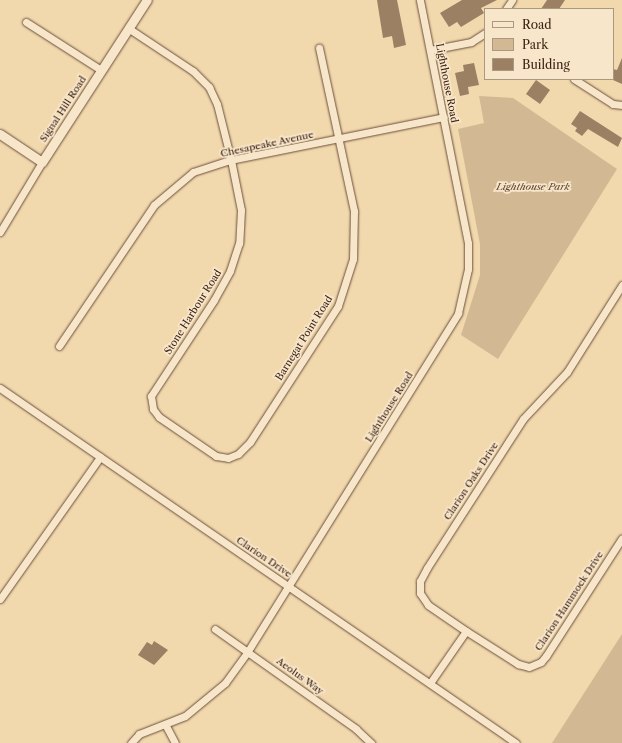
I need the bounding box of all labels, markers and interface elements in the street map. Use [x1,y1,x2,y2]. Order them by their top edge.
legend [484,8,614,80]
text: Road [522,17,552,32]
text: Park [522,37,548,52]
street label: Lighthouse Road [433,42,461,124]
text: Building [522,57,570,72]
street label: Signal Hill Road [37,74,89,144]
street label: Chesapeake Avenue [219,128,315,160]
park label: Lighthouse Park [496,181,570,193]
street label: Stone Harbour Road [162,267,224,357]
street label: Barnegat Point Road [273,293,335,383]
street label: Lighthouse Road [363,370,415,444]
street label: Clarion Oaks Drive [441,440,501,522]
street label: Clarion Drive [234,534,294,580]
street label: Clarion Hammock Drive [532,549,606,653]
street label: Aeolus Way [274,655,326,697]

